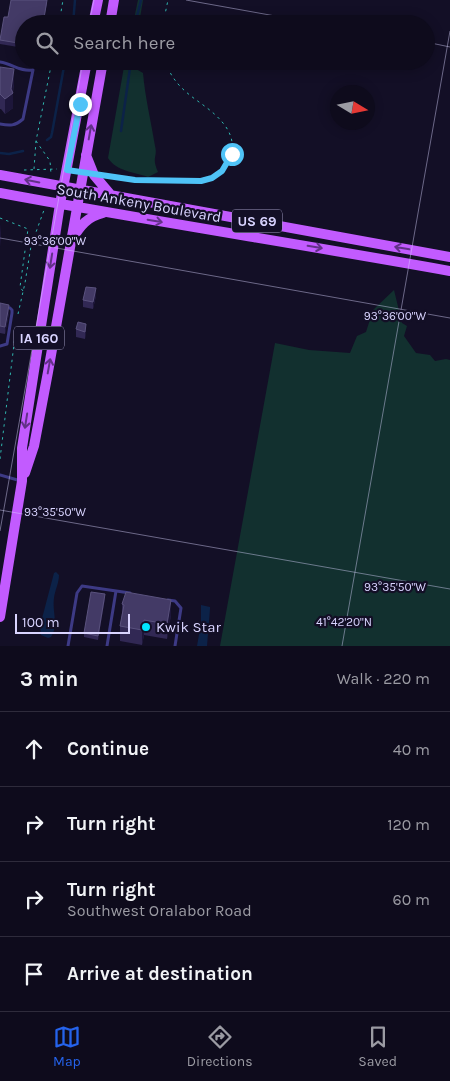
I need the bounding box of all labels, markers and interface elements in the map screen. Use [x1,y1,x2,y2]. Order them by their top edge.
search box [15,15,435,70]
icon: search [33,29,61,57]
text: Search here [73,32,175,54]
north arrow [330,85,375,130]
route end [69,93,92,116]
one-way arrow [86,125,96,141]
route start [221,143,244,166]
one-way arrow [24,175,40,185]
street label: South Ankeny Boulevard [55,180,223,226]
road number: US 69 [232,210,282,232]
one-way arrow [147,217,163,227]
text: 93°36'00"W [24,234,86,248]
one-way arrow [307,242,323,252]
one-way arrow [394,242,410,252]
one-way arrow [46,252,56,268]
text: 93°36'00"W [364,309,426,323]
road number: IA 160 [14,326,64,349]
one-way arrow [44,358,54,374]
one-way arrow [21,413,31,429]
text: 93°35'50"W [24,505,86,519]
text: 93°35'50"W [364,580,426,594]
scale bar [15,611,130,634]
text: 100 m [22,614,60,631]
text: 41°42'20"N [316,615,372,629]
place label: Kwik Star [156,618,221,636]
marker: Kwik Star [140,621,152,633]
text: 3 min [20,667,78,691]
text: Walk · 220 m [337,669,430,688]
icon: ahead [20,735,48,763]
text: Continue [67,738,149,760]
text: 40 m [393,740,430,759]
icon: right [20,810,48,838]
text: Turn right [67,813,156,835]
text: 120 m [387,815,430,834]
text: Turn right [67,879,156,901]
icon: right [20,885,48,913]
text: 60 m [393,890,430,909]
text: Southwest Oralabor Road [67,901,252,920]
icon: arrive [20,960,48,988]
text: Arrive at destination [67,963,253,985]
tab: Map [53,1023,81,1070]
tab: Directions [187,1023,253,1070]
tab: Saved [358,1023,397,1070]

